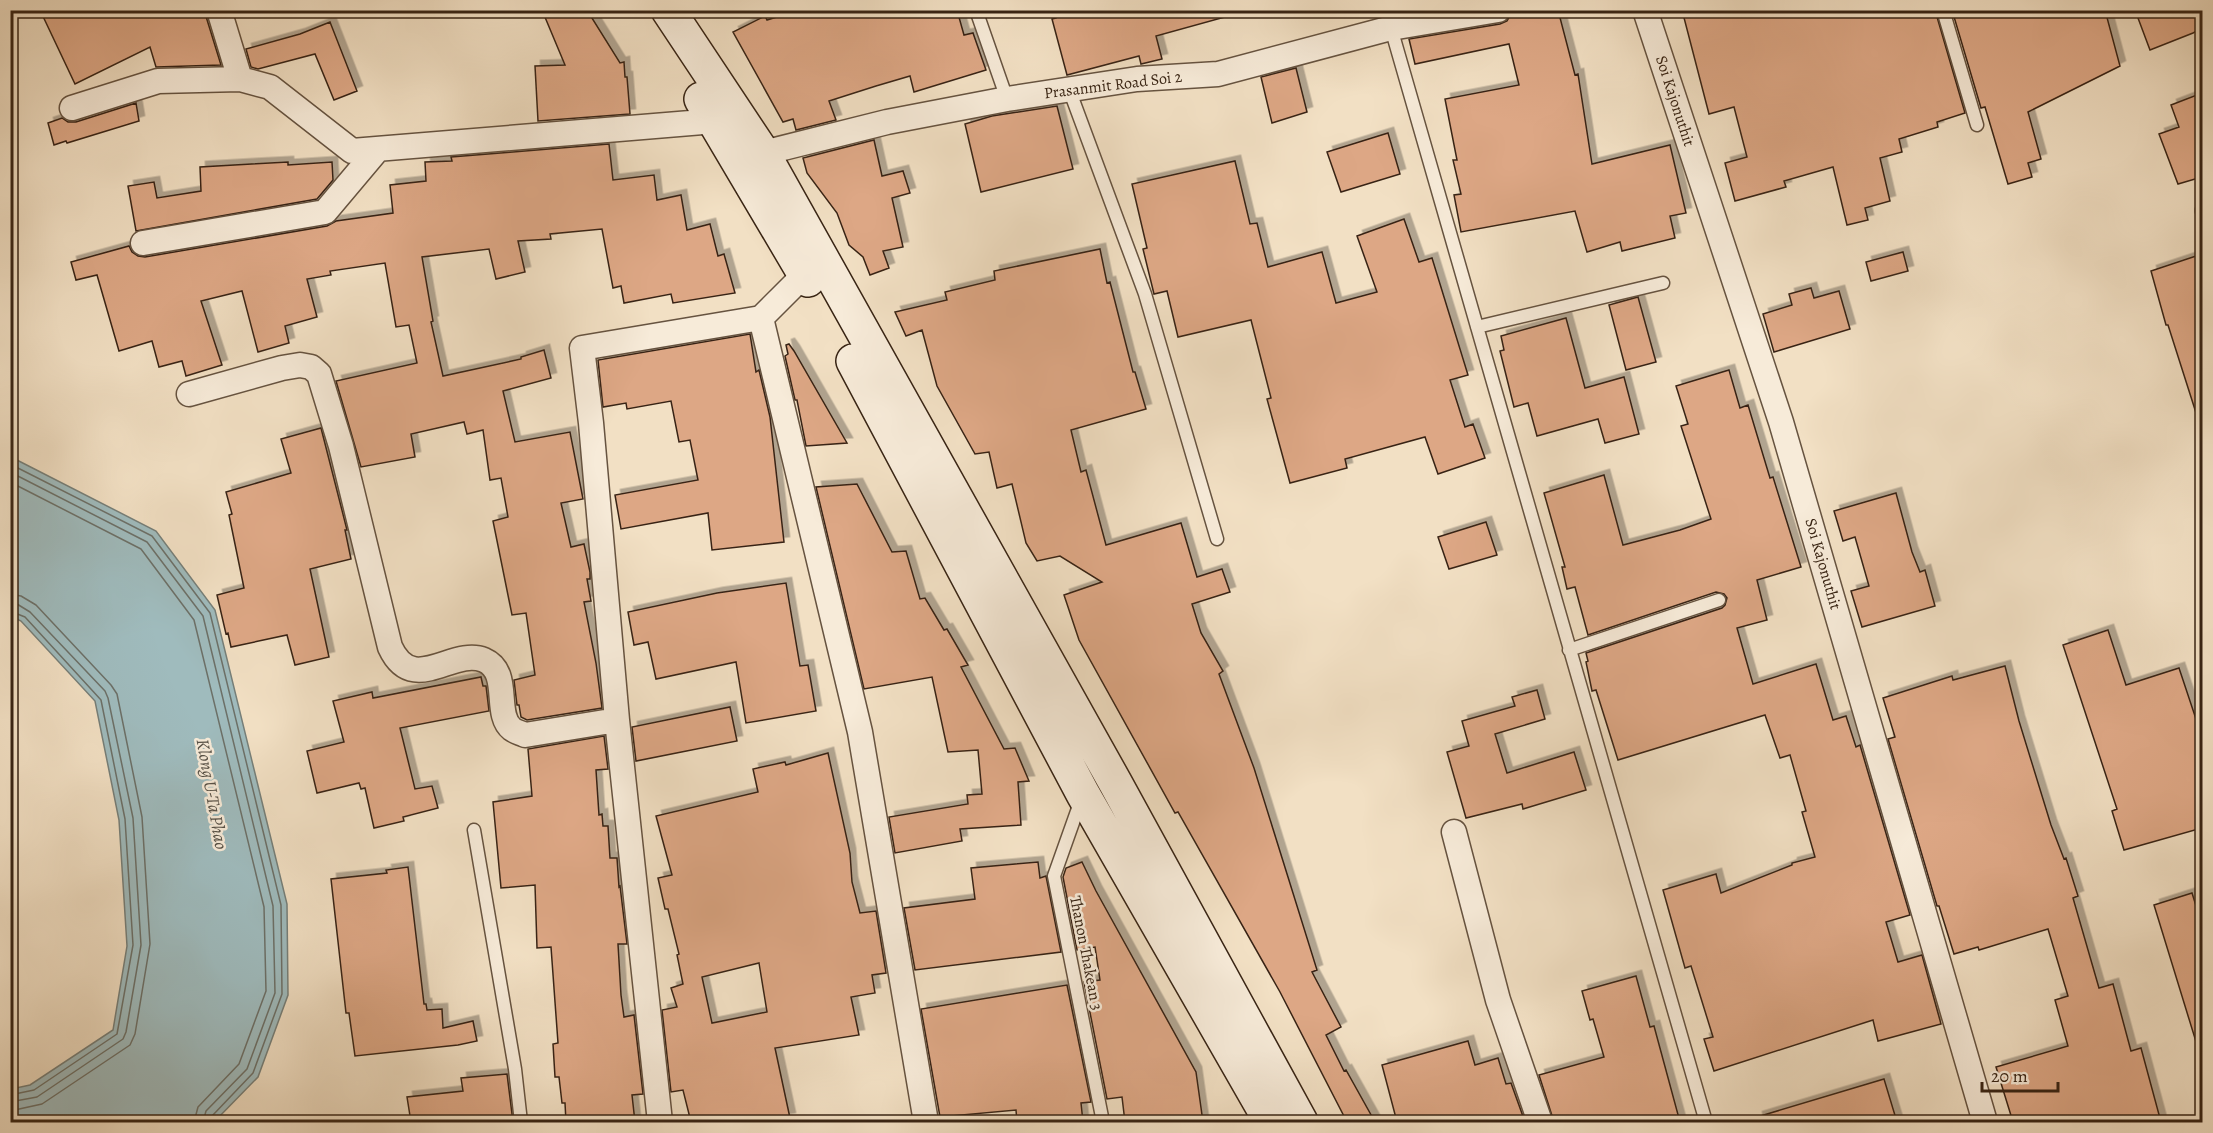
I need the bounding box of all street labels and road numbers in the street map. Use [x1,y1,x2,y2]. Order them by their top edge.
street label: Soi Kajonuthit [1650,53,1700,149]
street label: Prasanmit Road Soi 2 [1043,66,1184,104]
street label: Soi Kajonuthit [1799,516,1847,612]
street label: Thanon Thakean 3 [1064,894,1108,1012]

